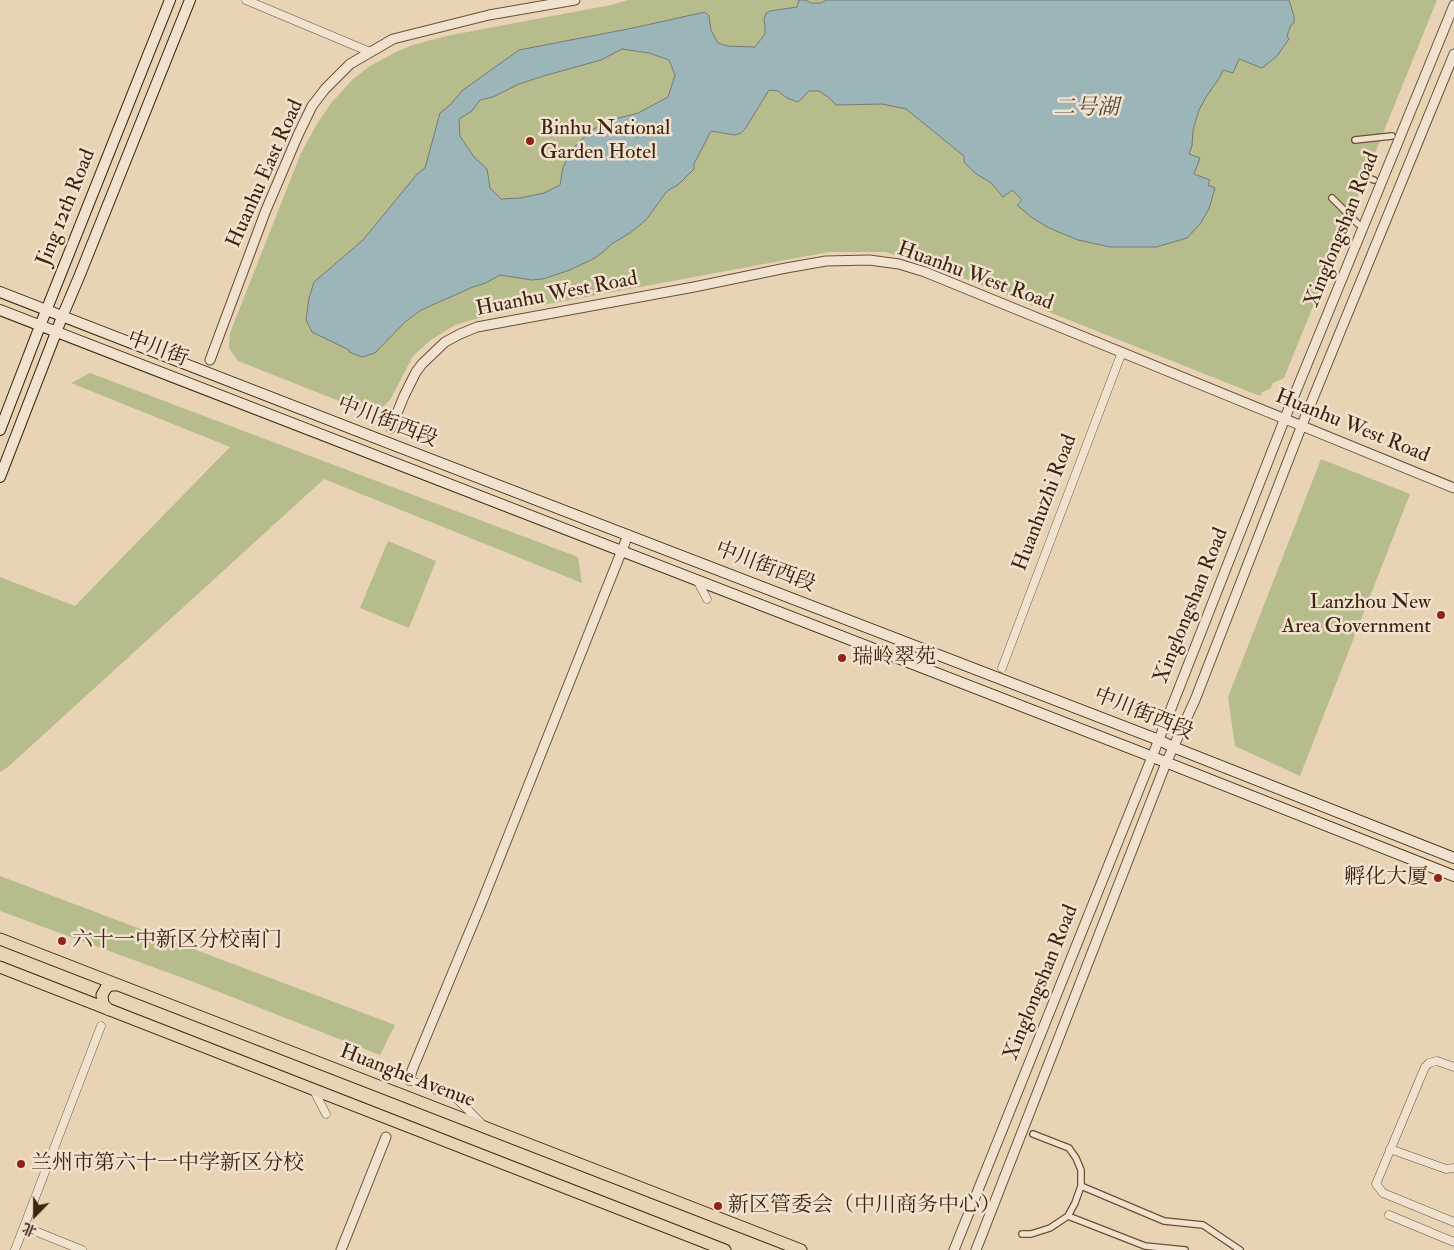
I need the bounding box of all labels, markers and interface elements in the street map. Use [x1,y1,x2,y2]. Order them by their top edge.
street label: Huanhu East Road [222,96,310,252]
water label: 二号湖 [1053,96,1119,122]
place label: Binhu National Garden Hotel [540,116,670,166]
marker: Binhu National Garden Hotel [524,135,536,147]
street label: Jing 12th Road [32,146,102,270]
street label: Xinglongshan Road [1300,149,1386,311]
street label: Huanhu West Road [894,237,1056,317]
street label: Huanhu West Road [474,267,640,323]
street label: 中川街 [123,327,191,373]
street label: Huanhu West Road [1271,385,1433,469]
street label: 中川街西段 [333,392,441,454]
street label: Huanhuzhi Road [1008,431,1084,575]
street label: Xinglongshan Road [1149,525,1235,687]
street label: 中川街西段 [711,537,819,599]
place label: Lanzhou New Area Government [1282,590,1431,640]
marker: Lanzhou New Area Government [1435,609,1447,621]
place label: 瑞岭翠苑 [852,645,936,671]
marker: 瑞岭翠苑 [836,652,848,664]
street label: 中川街西段 [1090,684,1196,746]
place label: 孵化大厦 [1344,865,1428,891]
marker: 孵化大厦 [1432,872,1444,884]
street label: Xinglongshan Road [999,902,1085,1064]
place label: 六十一中新区分校南门 [72,928,282,954]
marker: 六十一中新区分校南门 [56,935,68,947]
street label: Huanghe Avenue [336,1040,478,1114]
place label: 兰州市第六十一中学新区分校 [31,1151,304,1177]
marker: 兰州市第六十一中学新区分校 [15,1158,27,1170]
north arrow [10,1190,60,1240]
place label: 新区管委会（中川商务中心） [728,1193,1001,1219]
marker: 新区管委会（中川商务中心） [712,1200,724,1212]
text: 北 [20,1219,39,1240]

